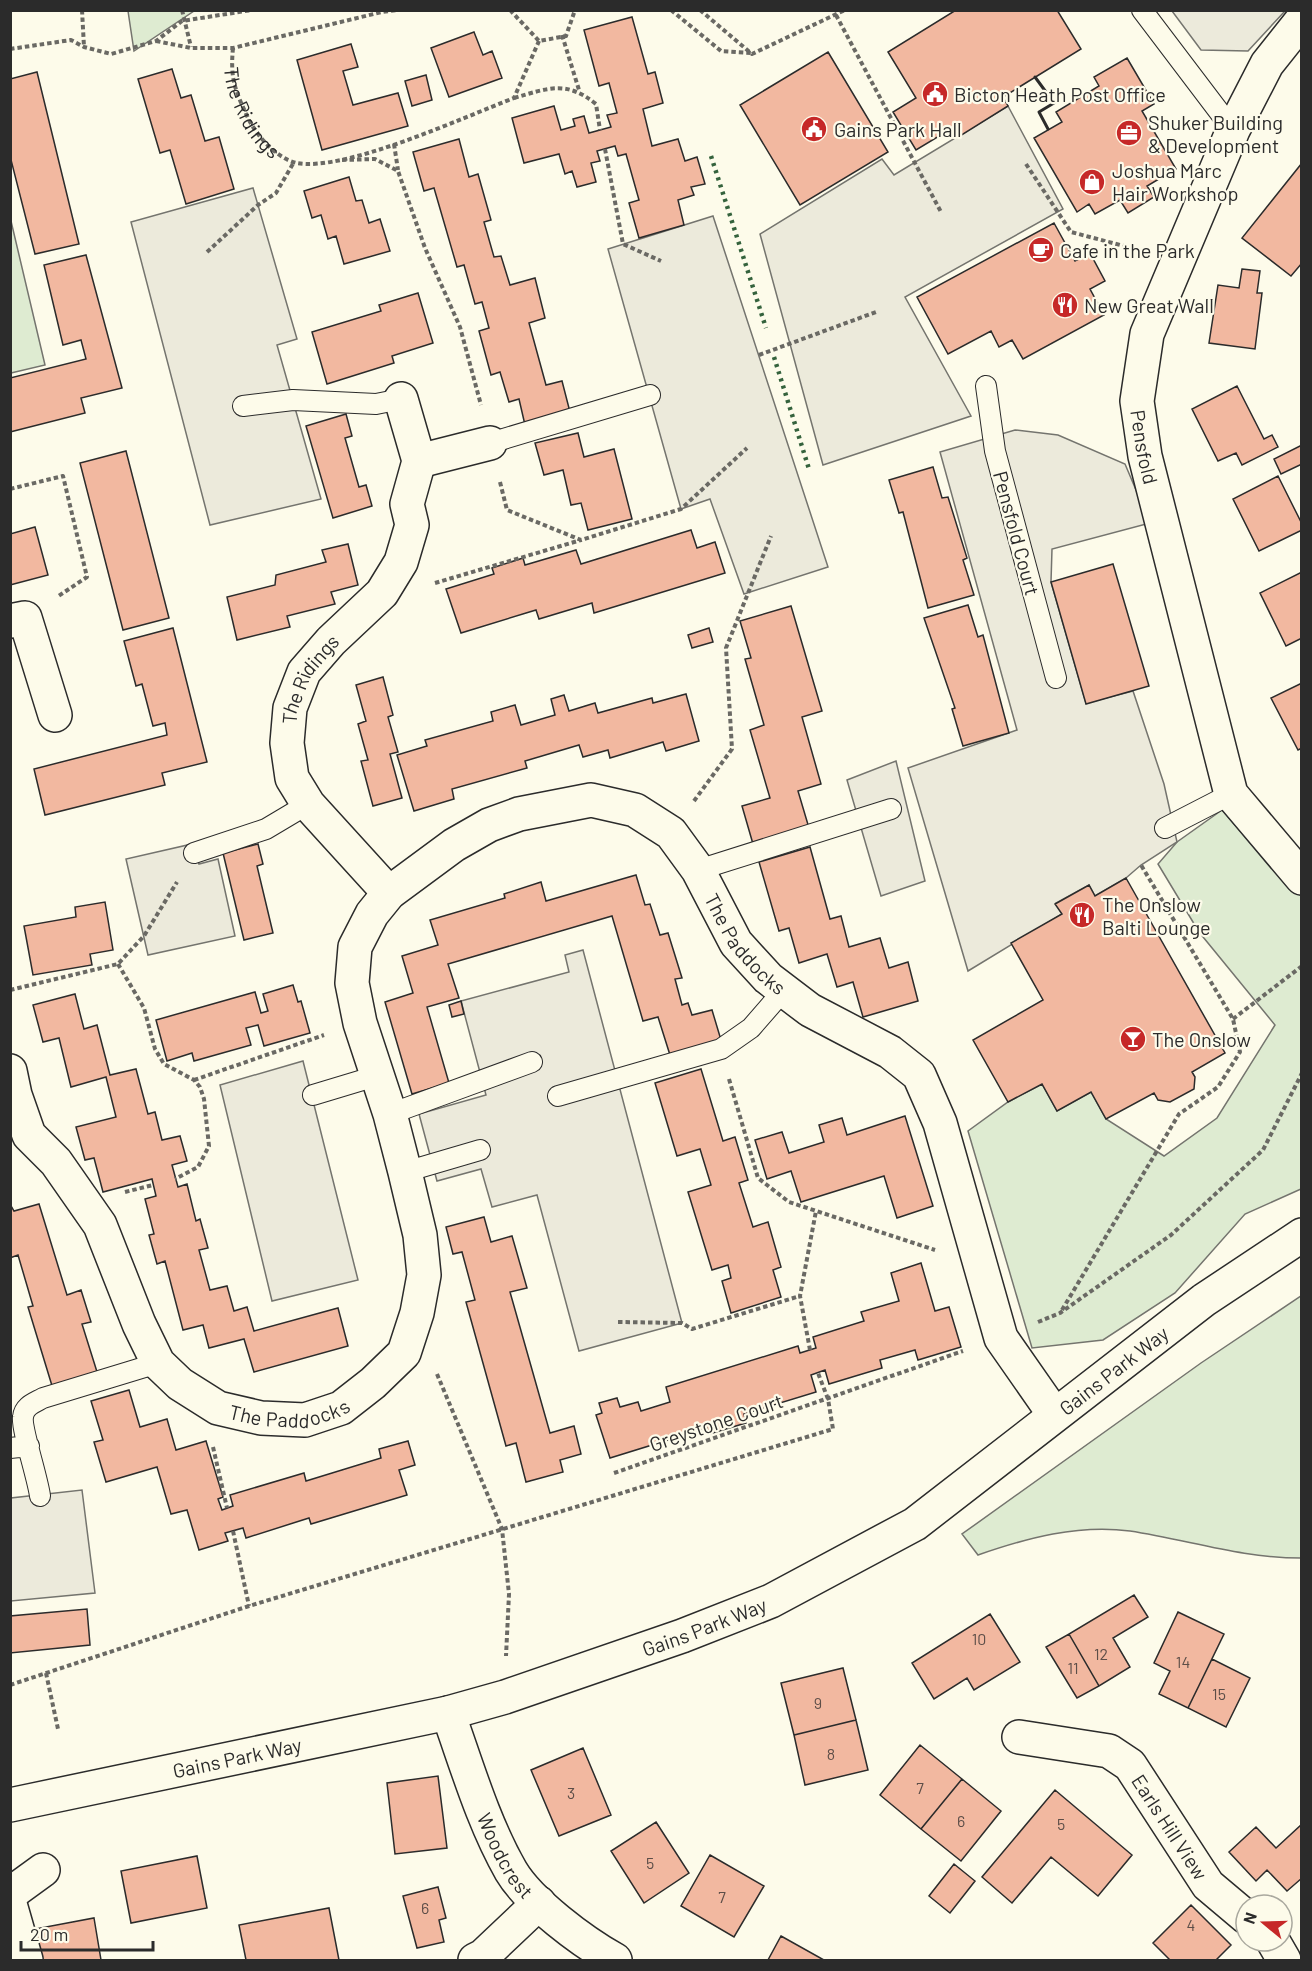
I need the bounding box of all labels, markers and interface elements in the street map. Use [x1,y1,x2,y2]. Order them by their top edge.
street label: The Ridings [220,66,285,163]
public building icon: Bicton Heath Post Office [920,79,950,109]
place label: Bicton Heath Post Office [954,82,1166,106]
place label: Shuker Building & Development [1148,110,1283,157]
public building icon: Gains Park Hall [799,114,829,144]
place label: Gains Park Hall [834,117,962,141]
office icon: Shuker Building & Development [1114,118,1144,148]
place label: Joshua Marc Hair Workshop [1112,158,1239,205]
shop icon: Joshua Marc Hair Workshop [1077,167,1107,197]
cafe icon: Cafe in the Park [1026,235,1056,265]
place label: Cafe in the Park [1060,238,1195,262]
restaurant icon: New Great Wall [1050,290,1080,320]
place label: New Great Wall [1084,293,1214,317]
street label: Pensfold [1126,408,1164,486]
street label: Pensfold Court [989,468,1045,598]
street label: The Ridings [277,629,343,725]
street label: The Paddocks [700,889,791,999]
place label: The Onslow Balti Lounge [1102,892,1211,939]
restaurant icon: The Onslow Balti Lounge [1067,900,1097,930]
bar icon: The Onslow [1118,1024,1148,1054]
place label: The Onslow [1152,1027,1251,1051]
street label: Gains Park Way [1054,1321,1173,1420]
street label: Greystone Court [646,1388,786,1456]
street label: The Paddocks [227,1394,354,1432]
street label: Gains Park Way [639,1592,770,1661]
house number: 10 [972,1629,986,1648]
house number: 12 [1094,1644,1108,1663]
house number: 14 [1176,1652,1190,1671]
house number: 11 [1067,1658,1079,1677]
house number: 15 [1212,1684,1226,1703]
house number: 9 [814,1693,822,1712]
street label: Gains Park Way [170,1732,304,1783]
house number: 8 [827,1744,835,1763]
street label: Earls Hill View [1127,1770,1213,1884]
house number: 7 [916,1778,924,1797]
house number: 3 [567,1783,575,1802]
street label: Woodcrest [473,1809,539,1903]
house number: 6 [957,1811,965,1830]
house number: 5 [1057,1814,1065,1833]
house number: 5 [646,1853,654,1872]
house number: 7 [718,1887,726,1906]
north arrow [1234,1893,1294,1953]
house number: 6 [421,1898,429,1917]
text: N [1239,1910,1260,1926]
scale bar [21,1914,153,1952]
house number: 4 [1187,1915,1195,1934]
text: 20 m [30,1923,68,1945]

